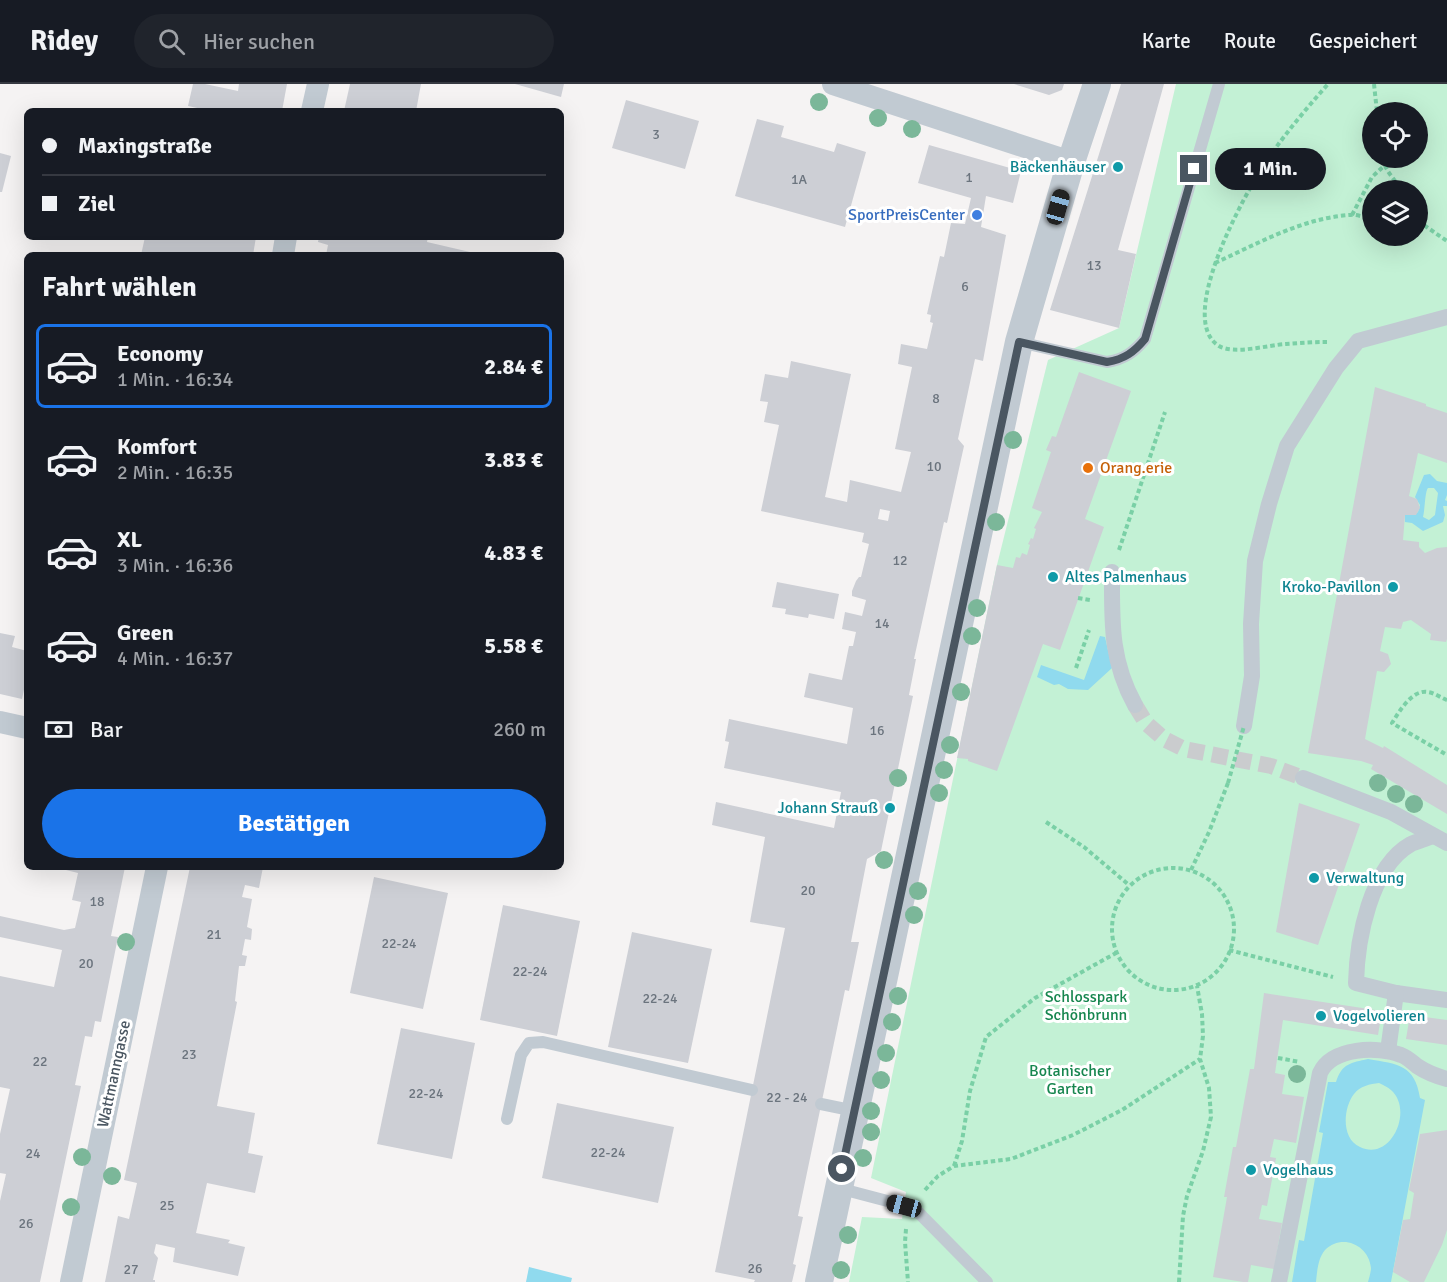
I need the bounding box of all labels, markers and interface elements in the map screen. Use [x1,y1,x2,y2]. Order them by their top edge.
search box [134,14,554,68]
text: Ridey [30,24,98,58]
icon: search [155,25,188,58]
text: Hier suchen [203,28,315,55]
text: Karte [1142,28,1191,54]
text: Route [1224,28,1276,54]
text: Gespeichert [1309,28,1417,54]
map controls [1362,102,1428,246]
button: locate [1362,102,1428,168]
house number: 3 [652,126,660,143]
text: Maxingstraße [78,132,212,159]
callout: 1 Min. [1215,148,1326,190]
route end [1180,155,1207,182]
text: 1 Min. [1243,156,1298,181]
place label: Bäckenhäuser [1010,157,1106,177]
marker: Bäckenhäuser [1111,160,1125,174]
house number: 1 [965,169,973,186]
house number: 1A [791,171,807,188]
button: layers [1362,180,1428,246]
car [1044,187,1072,227]
text: Ziel [78,190,115,217]
place label: SportPreisCenter [848,205,965,225]
marker: SportPreisCenter [970,208,984,222]
house number: 13 [1086,257,1102,274]
text: Fahrt wählen [42,271,197,304]
house number: 6 [961,278,969,295]
icon: car [45,339,99,393]
text: Economy [117,340,203,367]
text: 2.84 € [484,353,543,380]
text: 1 Min. · 16:34 [117,367,233,392]
house number: 8 [932,390,940,407]
icon: car [45,432,99,486]
text: Komfort [117,433,197,460]
text: 3.83 € [484,446,543,473]
house number: 10 [926,458,942,475]
place label: Orang.erie [1100,458,1172,478]
text: 2 Min. · 16:35 [117,460,233,485]
marker: Orang.erie [1081,461,1095,475]
icon: car [45,525,99,579]
text: XL [117,526,142,553]
text: 4.83 € [484,539,543,566]
house number: 12 [892,552,908,569]
text: 3 Min. · 16:36 [117,553,233,578]
place label: Altes Palmenhaus [1065,567,1187,587]
marker: Altes Palmenhaus [1046,570,1060,584]
place label: Kroko-Pavillon [1282,577,1381,597]
marker: Kroko-Pavillon [1386,580,1400,594]
house number: 14 [874,615,890,632]
icon: car [45,618,99,672]
text: Green [117,619,174,646]
text: 5.58 € [484,632,543,659]
text: 4 Min. · 16:37 [117,646,233,671]
icon: cash [42,713,75,746]
text: Bar [90,716,123,743]
text: 260 m [493,717,546,742]
house number: 16 [869,722,885,739]
button: Bestätigen [42,789,546,858]
place label: Johann Strauß [778,798,878,818]
marker: Johann Strauß [883,801,897,815]
place label: Verwaltung [1326,868,1404,888]
marker: Verwaltung [1307,871,1321,885]
house number: 20 [800,882,816,899]
house number: 18 [89,893,105,910]
house number: 21 [206,926,222,943]
house number: 22-24 [381,935,417,952]
house number: 20 [78,955,94,972]
house number: 22-24 [512,963,548,980]
park label: Schlosspark Schönbrunn [1045,987,1127,1025]
house number: 22-24 [642,990,678,1007]
place label: Vogelvolieren [1333,1006,1425,1026]
marker: Vogelvolieren [1314,1009,1328,1023]
street label: Wattmanngasse [93,1019,135,1129]
house number: 23 [181,1046,197,1063]
house number: 22 [32,1053,48,1070]
park label: Botanischer Garten [1029,1061,1111,1099]
house number: 22-24 [408,1085,444,1102]
house number: 22 - 24 [766,1089,808,1106]
house number: 22-24 [590,1144,626,1161]
house number: 24 [25,1145,41,1162]
route start [828,1155,855,1182]
place label: Vogelhaus [1263,1160,1333,1180]
marker: Vogelhaus [1244,1163,1258,1177]
car [884,1193,924,1219]
house number: 25 [159,1197,175,1214]
house number: 26 [18,1215,34,1232]
house number: 26 [747,1260,763,1277]
house number: 27 [123,1261,139,1278]

